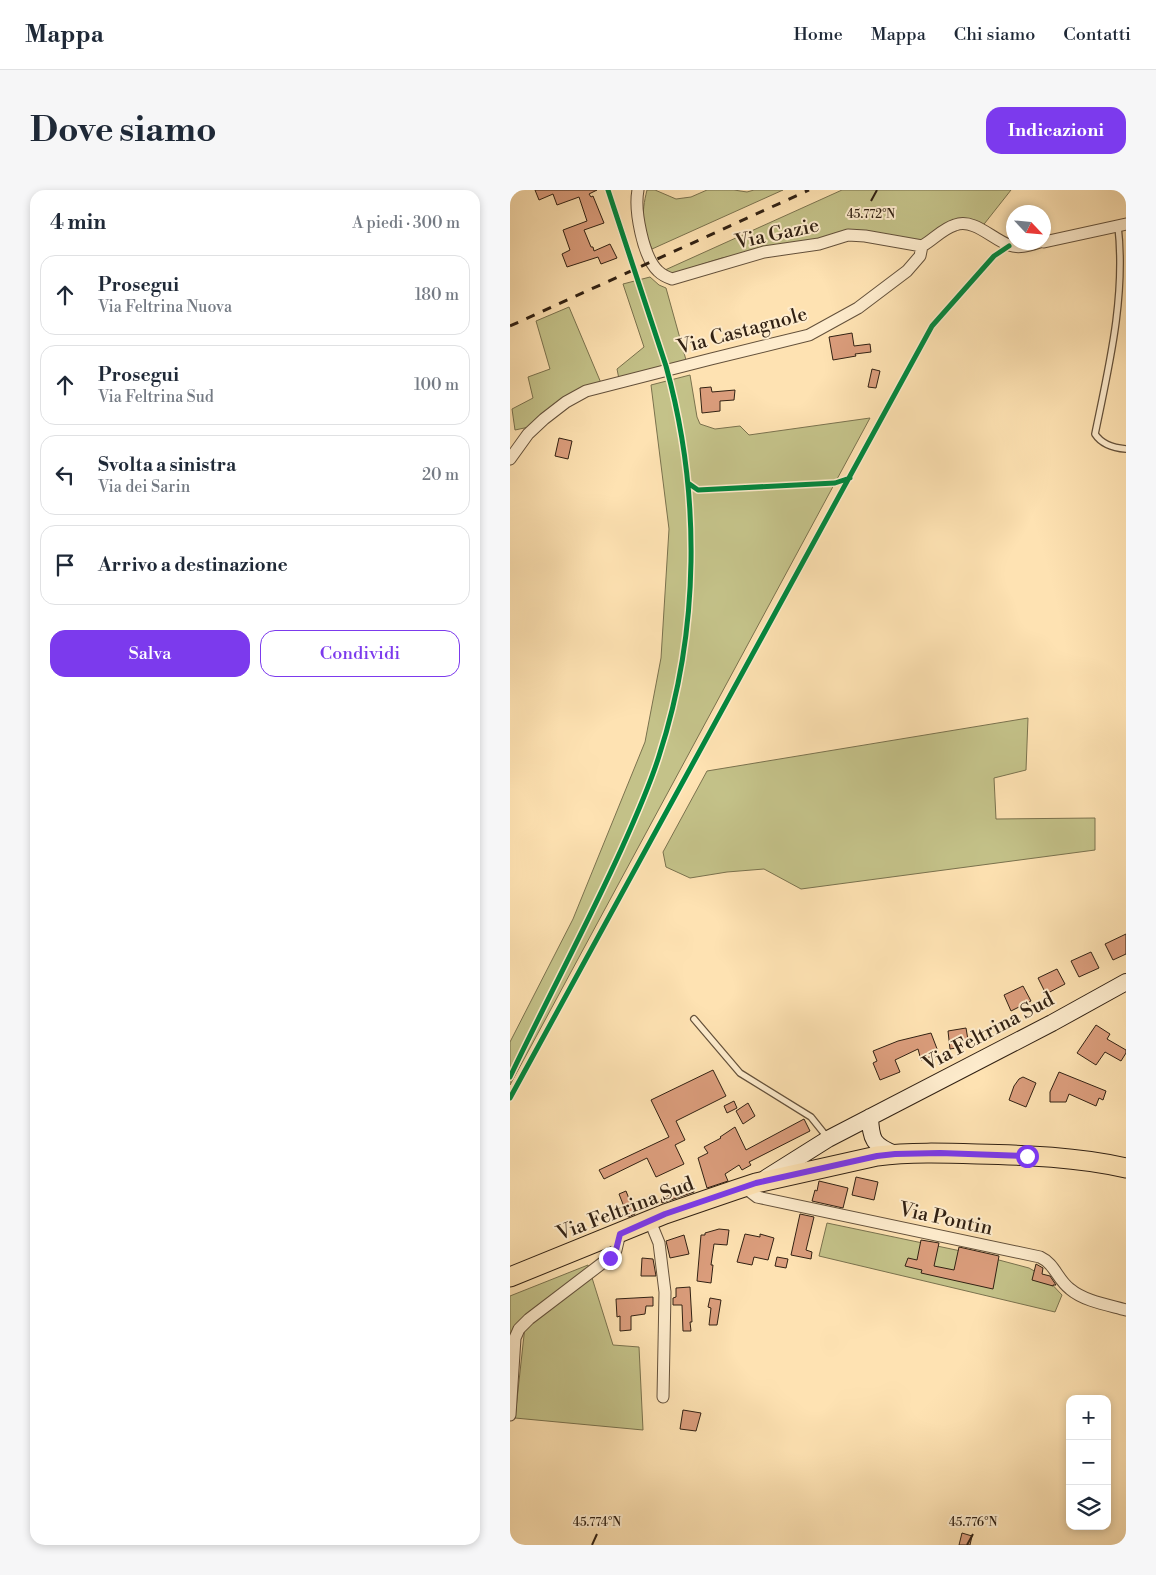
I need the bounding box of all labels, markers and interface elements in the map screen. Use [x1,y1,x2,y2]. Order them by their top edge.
text: Mappa [25,20,104,50]
text: Home [793,23,843,46]
text: Mappa [871,23,926,46]
text: Chi siamo [954,23,1035,46]
text: Contatti [1063,23,1131,46]
button: Indicazioni [986,107,1126,154]
text: Dove siamo [30,109,217,152]
north arrow [1006,205,1051,250]
text: 45.772°N [847,207,895,222]
text: 4 min [50,210,106,236]
text: A piedi · 300 m [352,213,460,233]
street label: Via Gazie [732,213,822,256]
text: Prosegui [98,273,179,297]
icon: ahead [51,281,79,309]
text: 180 m [415,285,459,305]
text: Via Feltrina Nuova [98,297,232,317]
street label: Via Castagnole [674,302,810,361]
text: Prosegui [98,363,179,387]
icon: ahead [51,371,79,399]
text: 100 m [414,375,459,395]
text: Via Feltrina Sud [98,387,214,407]
text: Svolta a sinistra [98,453,236,477]
icon: left [51,461,79,489]
text: 20 m [422,465,459,485]
text: Via dei Sarin [98,477,190,497]
icon: arrive [51,551,79,579]
text: Arrivo a destinazione [98,553,288,577]
button: Salva [50,630,250,677]
button: Condividi [260,630,460,677]
street label: Via Feltrina Sud [918,987,1059,1078]
route start [1016,1145,1039,1168]
street label: Via Feltrina Sud [552,1172,698,1247]
street label: Via Pontin [896,1197,995,1242]
route end [599,1247,622,1270]
map controls [1066,1395,1111,1530]
button: + [1066,1395,1111,1440]
button: − [1066,1440,1111,1485]
button: layers [1066,1485,1111,1530]
text: 45.774°N [573,1515,621,1530]
text: 45.776°N [949,1515,997,1530]

